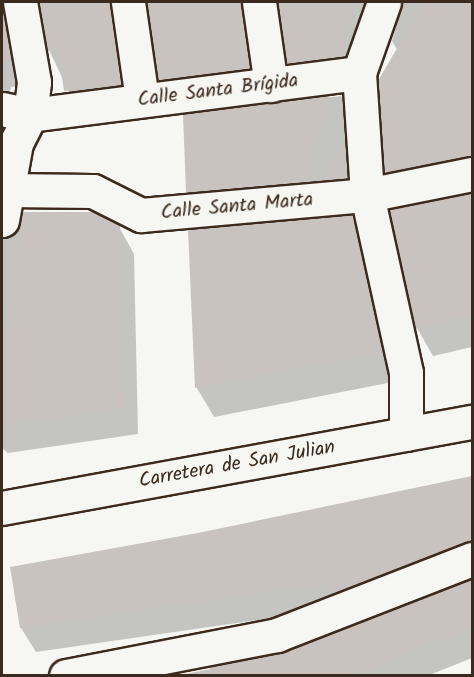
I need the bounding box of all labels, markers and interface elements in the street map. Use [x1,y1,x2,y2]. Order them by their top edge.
street label: Calle Santa Brígida [136,69,300,113]
street label: Calle Santa Marta [160,188,314,226]
street label: Carretera de San Julian [137,436,337,494]

